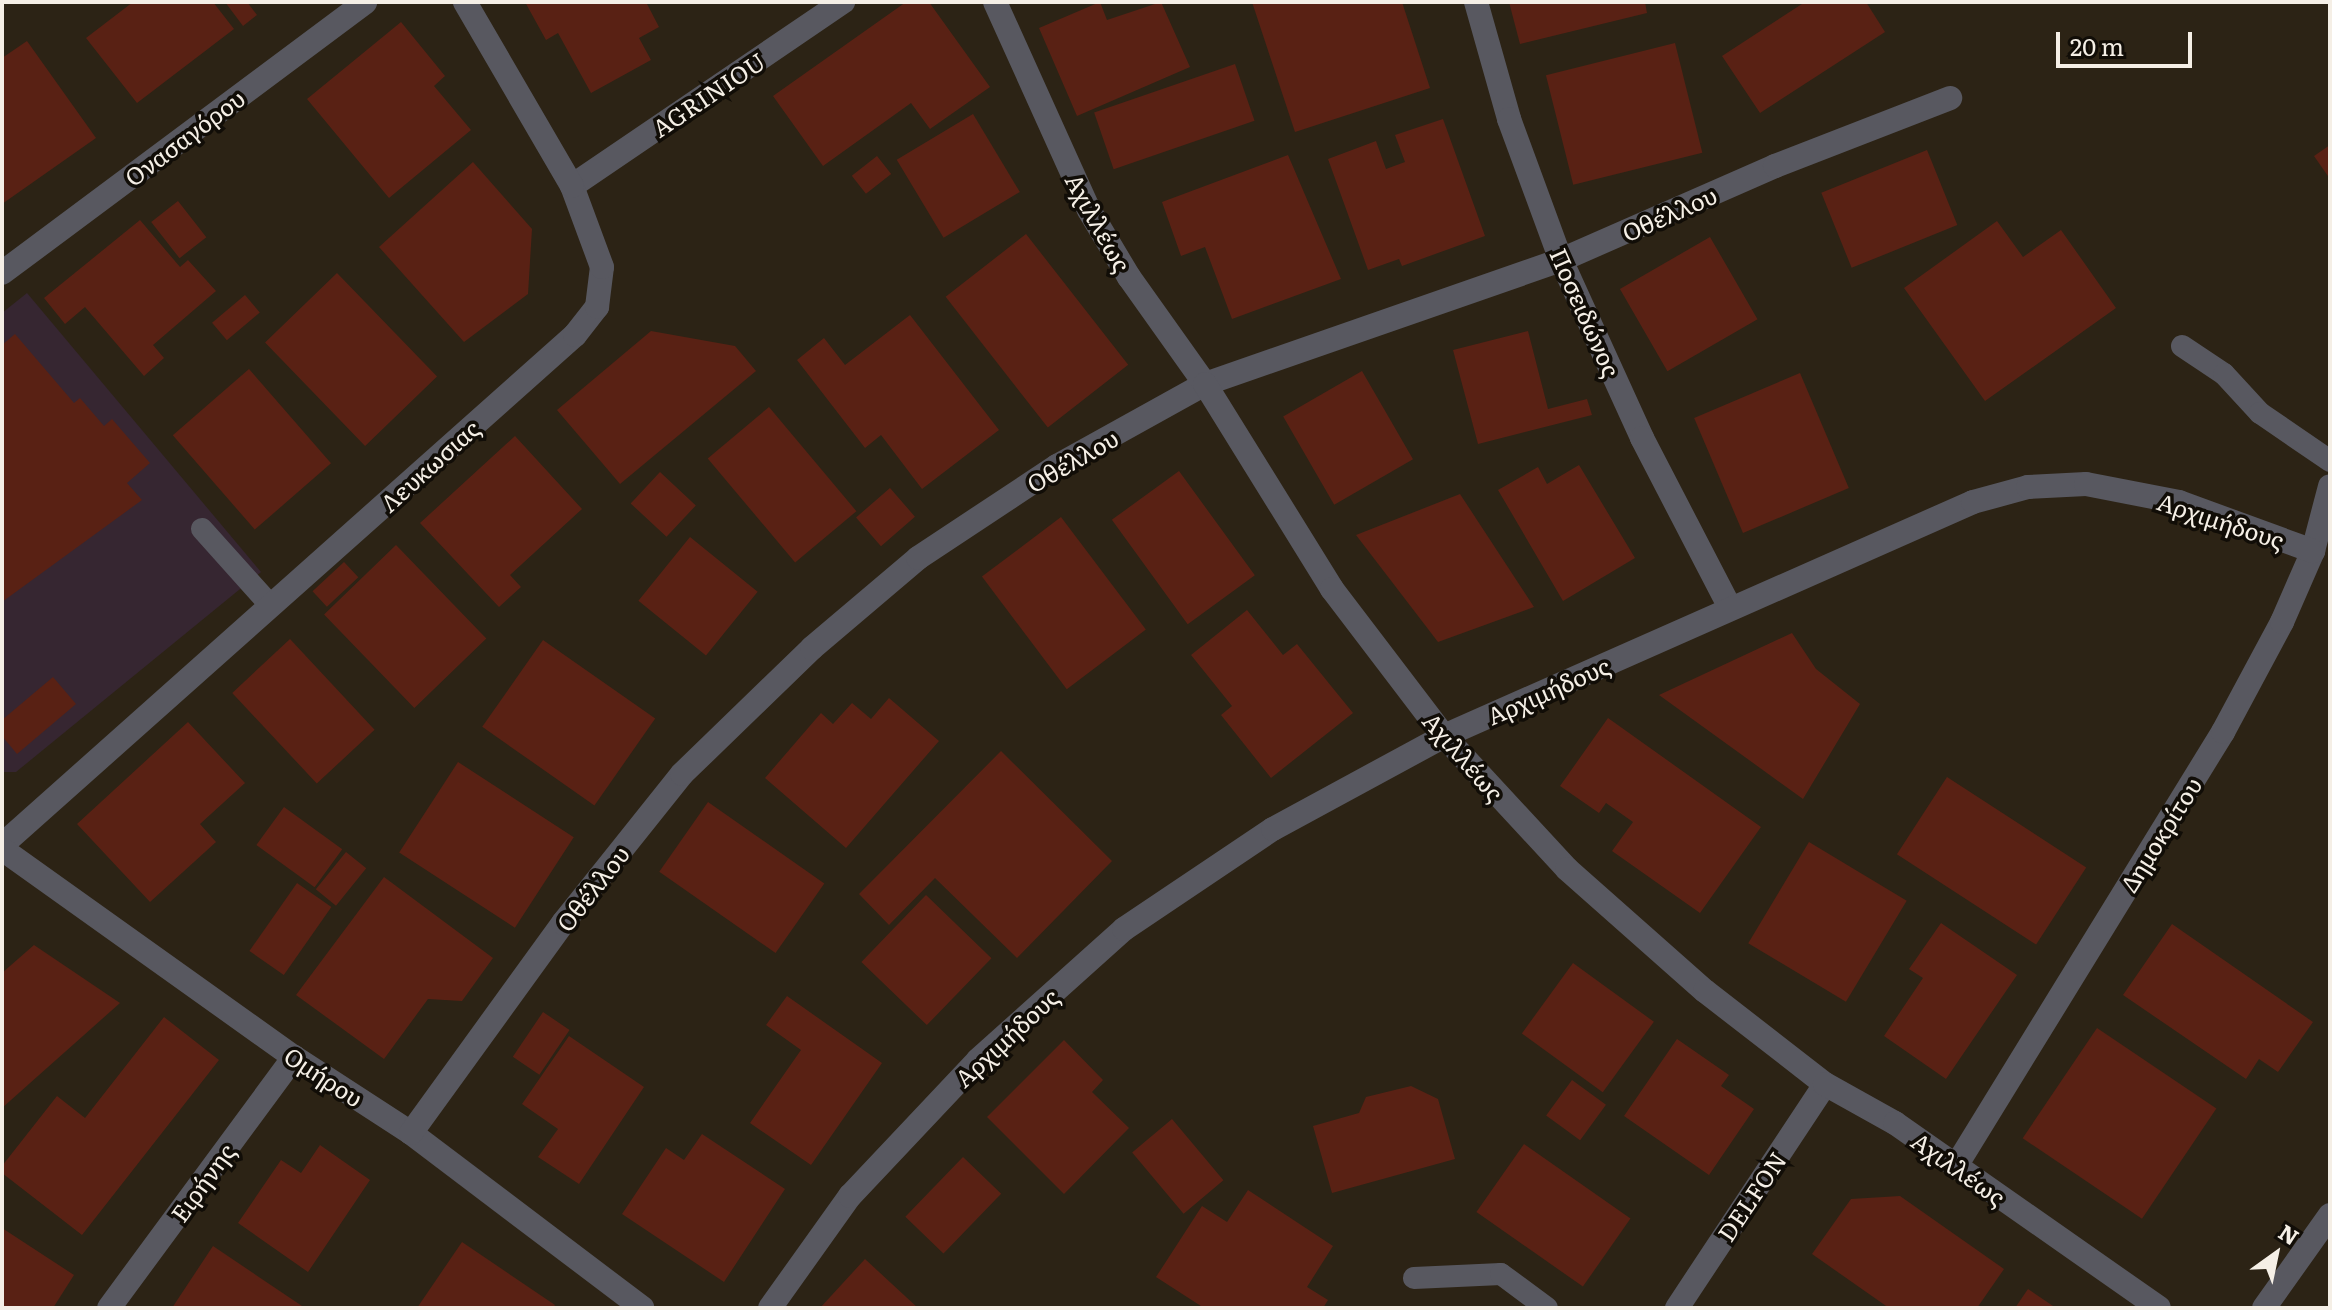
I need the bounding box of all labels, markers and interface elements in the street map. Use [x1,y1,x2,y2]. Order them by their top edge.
scale bar [2060,16,2196,66]
text: 20 m [2070,28,2124,63]
street label: AGRINIOU [646,46,770,142]
street label: Ονασαγόρου [118,83,250,191]
street label: Αχιλλέως [1060,168,1138,276]
street label: Οθέλλου [1617,179,1721,247]
street label: Ποσειδώνος [1545,243,1627,381]
street label: Λευκωσιας [373,413,485,517]
street label: Οθέλλου [1021,422,1123,498]
street label: Αρχιμήδους [2154,486,2288,554]
street label: Αρχιμήδους [1482,650,1614,730]
street label: Αχιλλέως [1418,706,1510,806]
street label: Δημοκρίτου [2113,771,2207,897]
street label: Οθέλλου [550,839,634,937]
street label: Αρχιμήδους [948,982,1064,1092]
street label: Ομήρου [279,1040,369,1112]
street label: Αχιλλέως [1906,1125,2012,1211]
street label: Ειρήνης [164,1137,240,1227]
street label: DELFON [1711,1146,1791,1246]
north arrow [2236,1214,2316,1294]
text: N [2273,1215,2306,1252]

